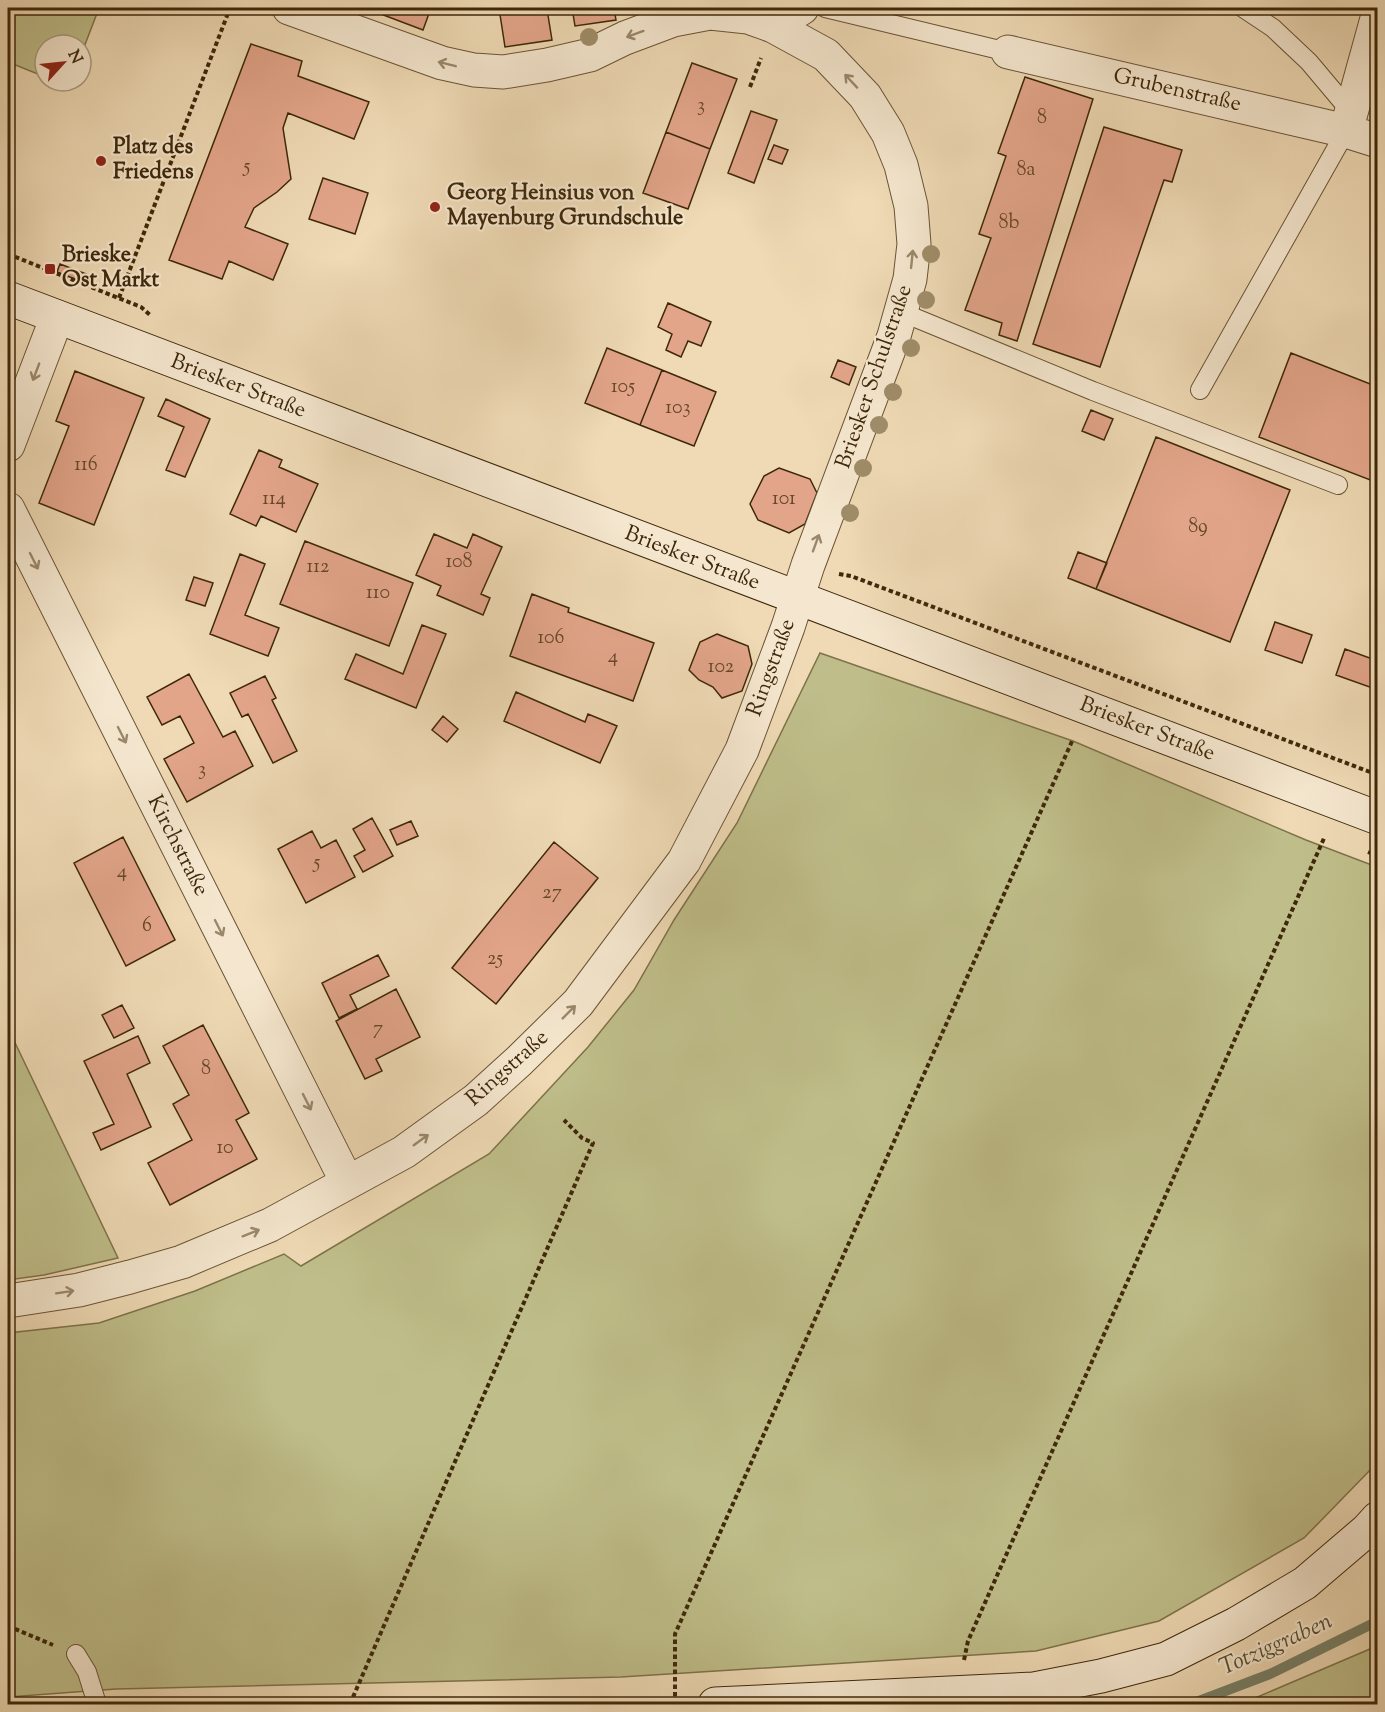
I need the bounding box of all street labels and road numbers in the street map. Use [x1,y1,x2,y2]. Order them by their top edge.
street label: Grubenstraße [1110,61,1244,121]
street label: Briesker Schulstraße [828,281,922,473]
street label: Briesker Straße [166,346,310,428]
street label: Briesker Straße [620,518,764,600]
street label: Ringstraße [740,615,804,721]
street label: Briesker Straße [1075,689,1219,771]
street label: Kirchstraße [138,790,216,902]
street label: Ringstraße [459,1023,557,1115]

